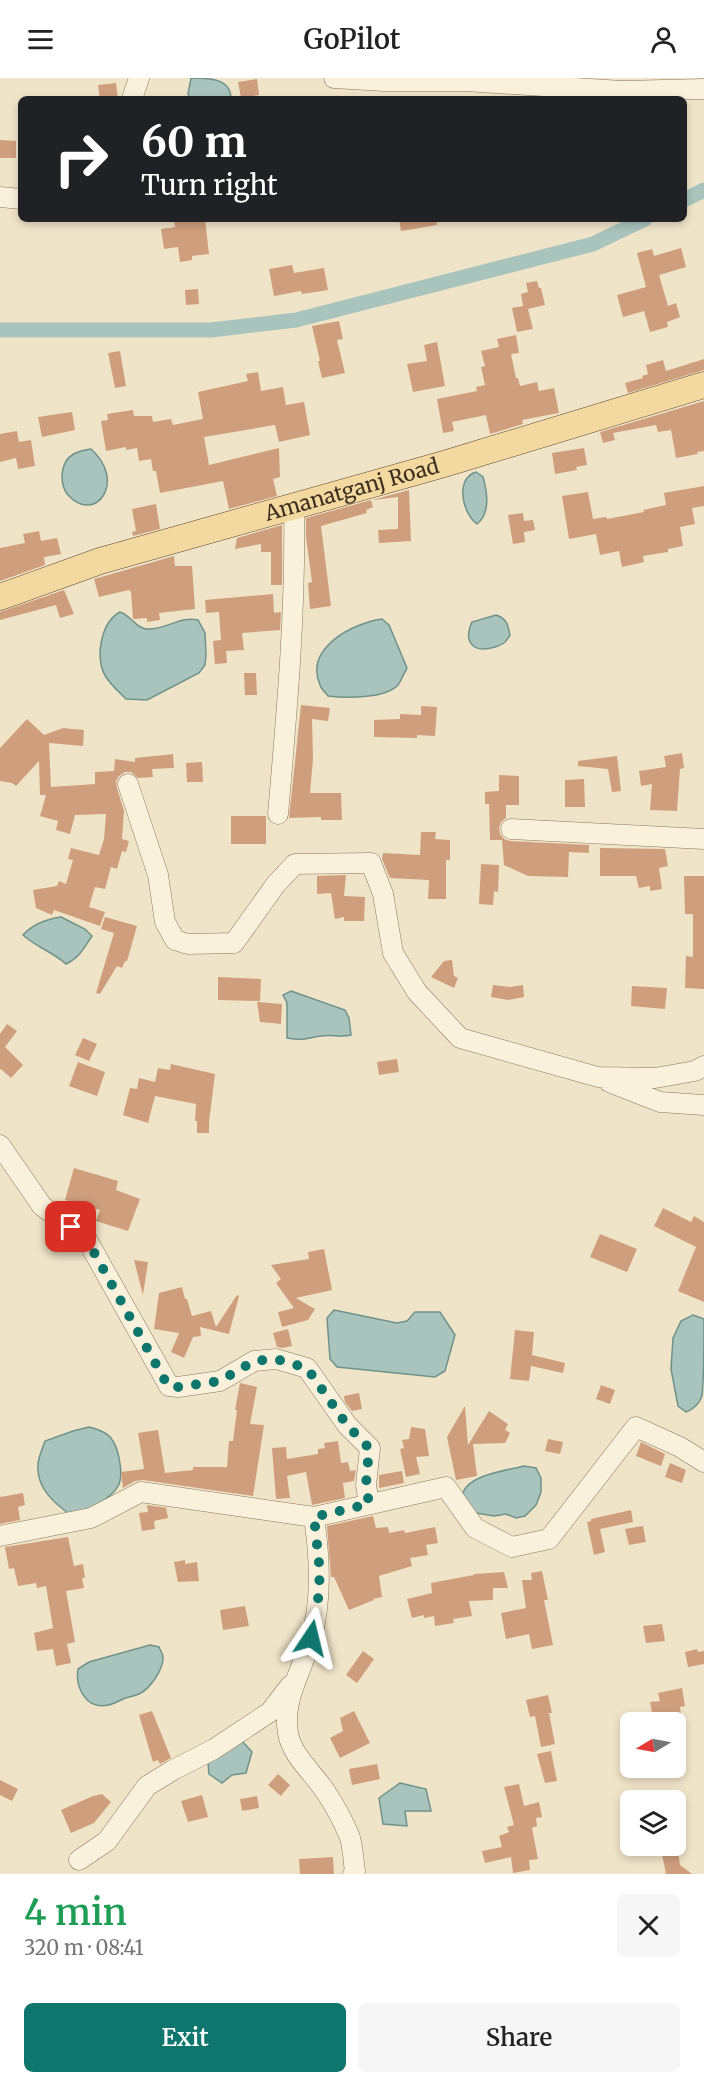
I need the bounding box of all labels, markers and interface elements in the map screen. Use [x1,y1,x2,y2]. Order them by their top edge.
text: GoPilot [304,22,400,56]
icon: menu [24,23,57,56]
icon: person [647,23,680,56]
text: 60 m [141,116,247,168]
icon: right [42,120,120,198]
text: Turn right [141,168,278,202]
street label: Amanatganj Road [261,452,442,527]
pin [45,1201,96,1252]
icon: arrive [54,1210,87,1243]
position arrow [279,1606,343,1670]
north arrow [620,1712,686,1778]
map controls [620,1712,686,1856]
button: layers [620,1790,686,1856]
text: 4 min [24,1890,127,1935]
button: close [617,1894,680,1957]
text: 320 m · 08:41 [24,1935,143,1960]
button: Exit [24,2003,346,2072]
button: Share [358,2003,680,2072]

